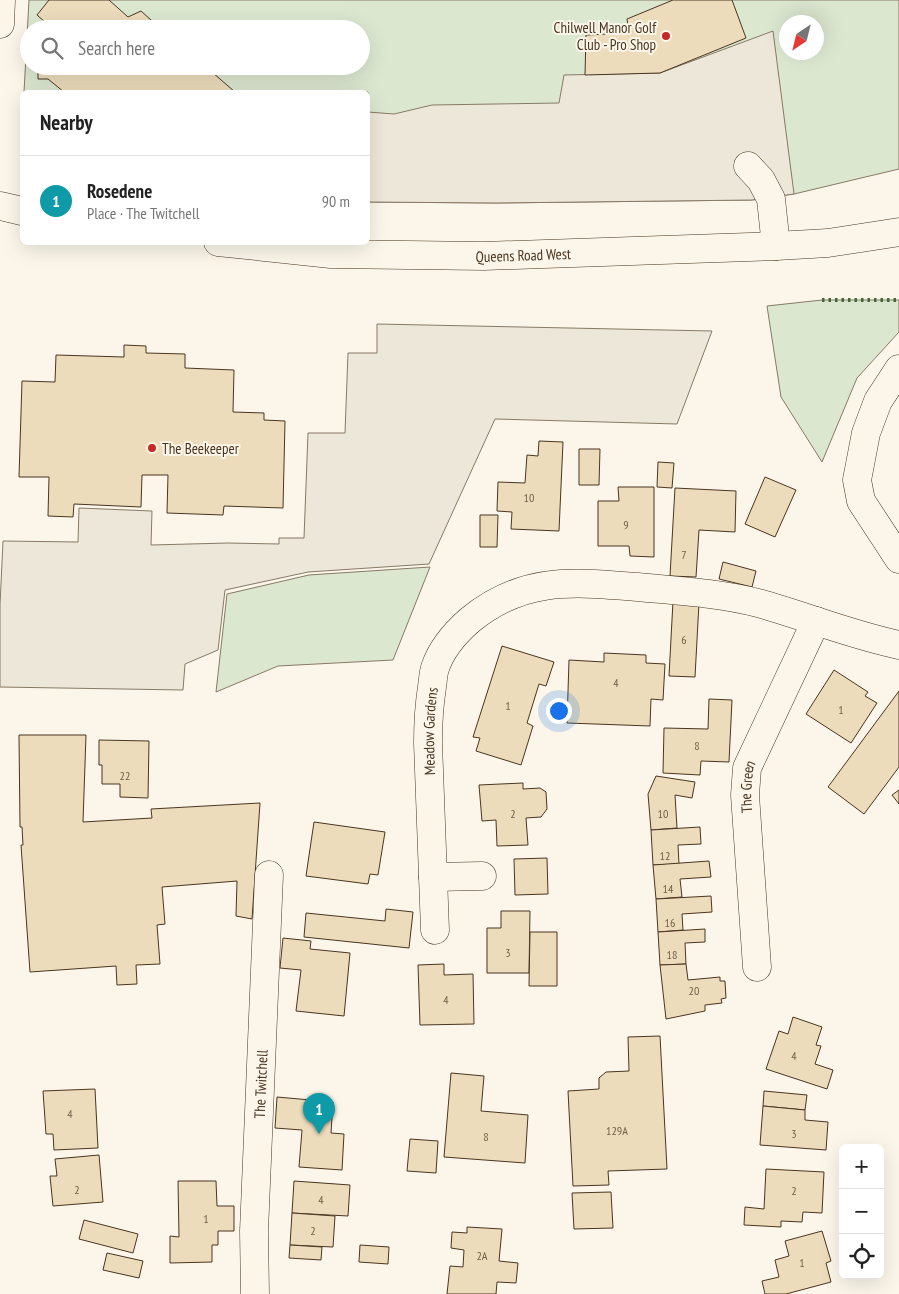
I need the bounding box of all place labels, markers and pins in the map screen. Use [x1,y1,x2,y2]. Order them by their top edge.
place label: Chilwell Manor Golf Club - Pro Shop [554,18,657,54]
marker: Chilwell Manor Golf Club - Pro Shop [660,30,672,42]
place label: The Beekeeper [162,439,240,458]
marker: The Beekeeper [146,442,158,454]
pin: 1 [303,1093,335,1134]

